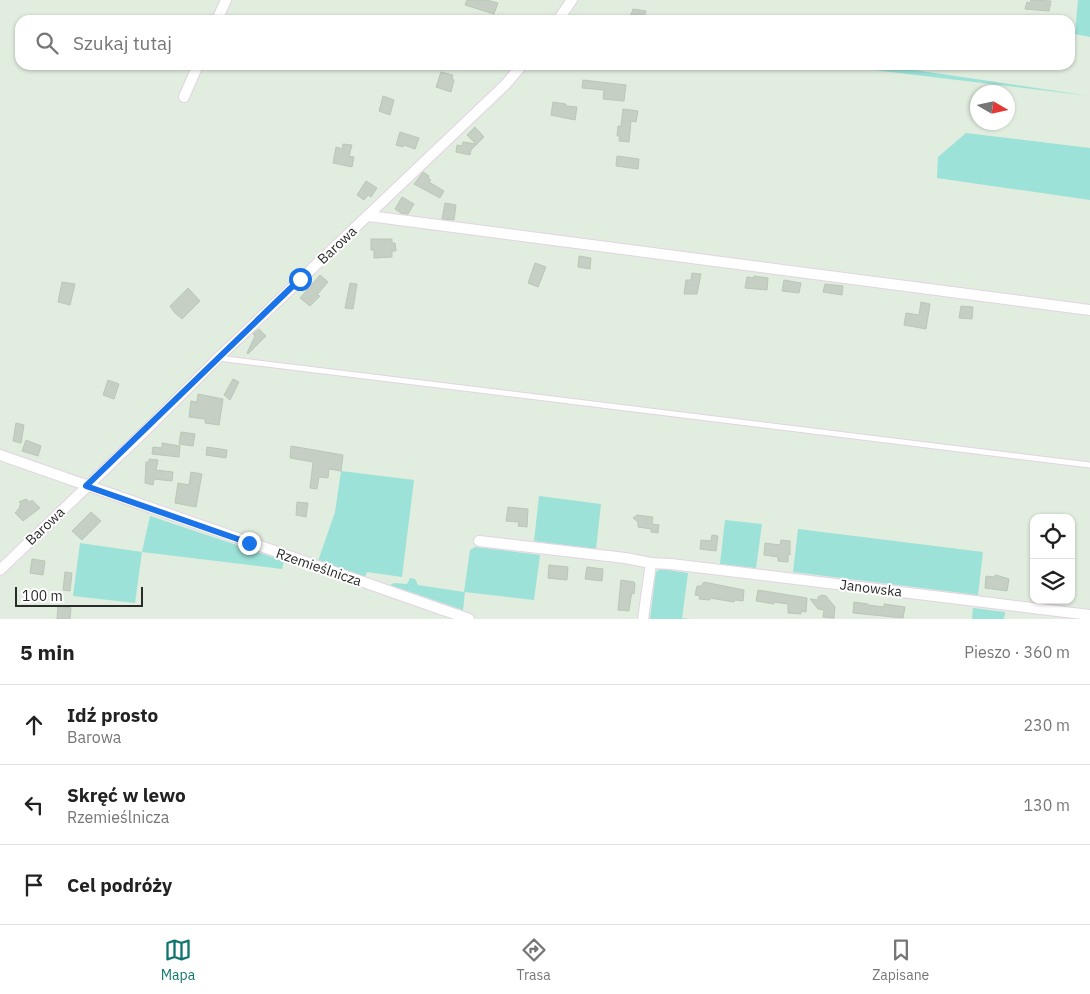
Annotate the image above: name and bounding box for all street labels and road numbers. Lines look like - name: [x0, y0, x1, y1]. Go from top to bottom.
- street label: Barowa: [313, 222, 361, 268]
- street label: Barowa: [22, 503, 69, 549]
- street label: Rzemieślnicza: [274, 544, 365, 590]
- street label: Janowska: [839, 575, 904, 601]

